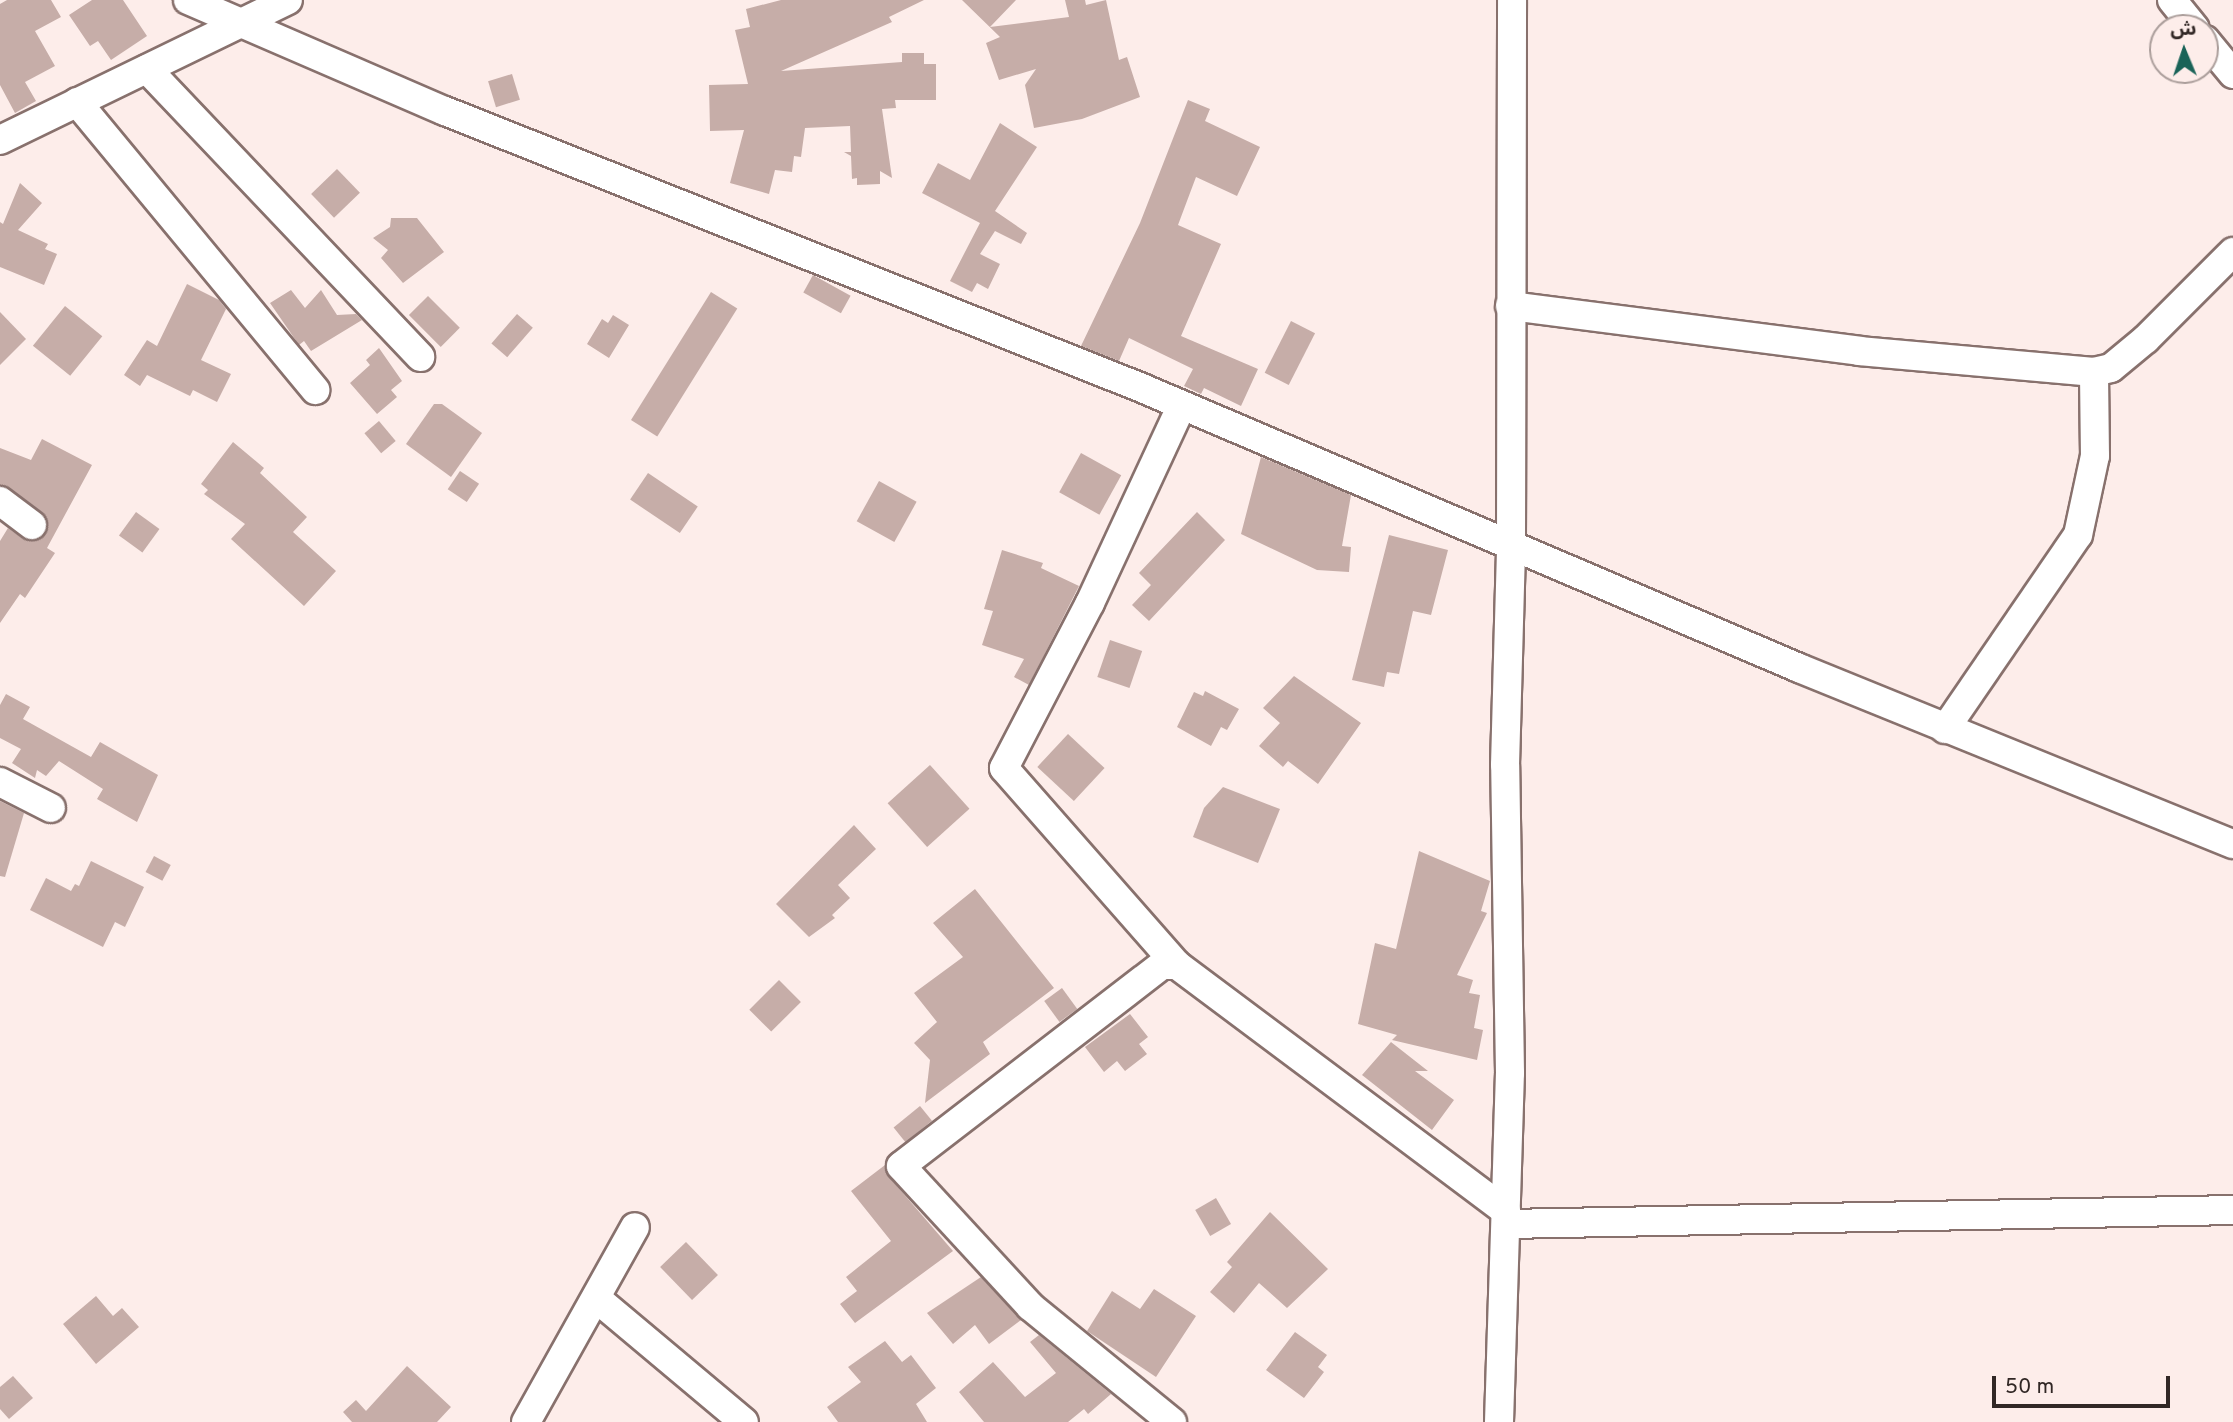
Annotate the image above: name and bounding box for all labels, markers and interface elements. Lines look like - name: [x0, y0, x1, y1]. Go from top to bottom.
- north arrow: [2149, 14, 2219, 84]
- text: ش: [2170, 18, 2197, 42]
- scale bar: [1995, 1362, 2174, 1406]
- text: 50 m: [2005, 1374, 2054, 1401]

